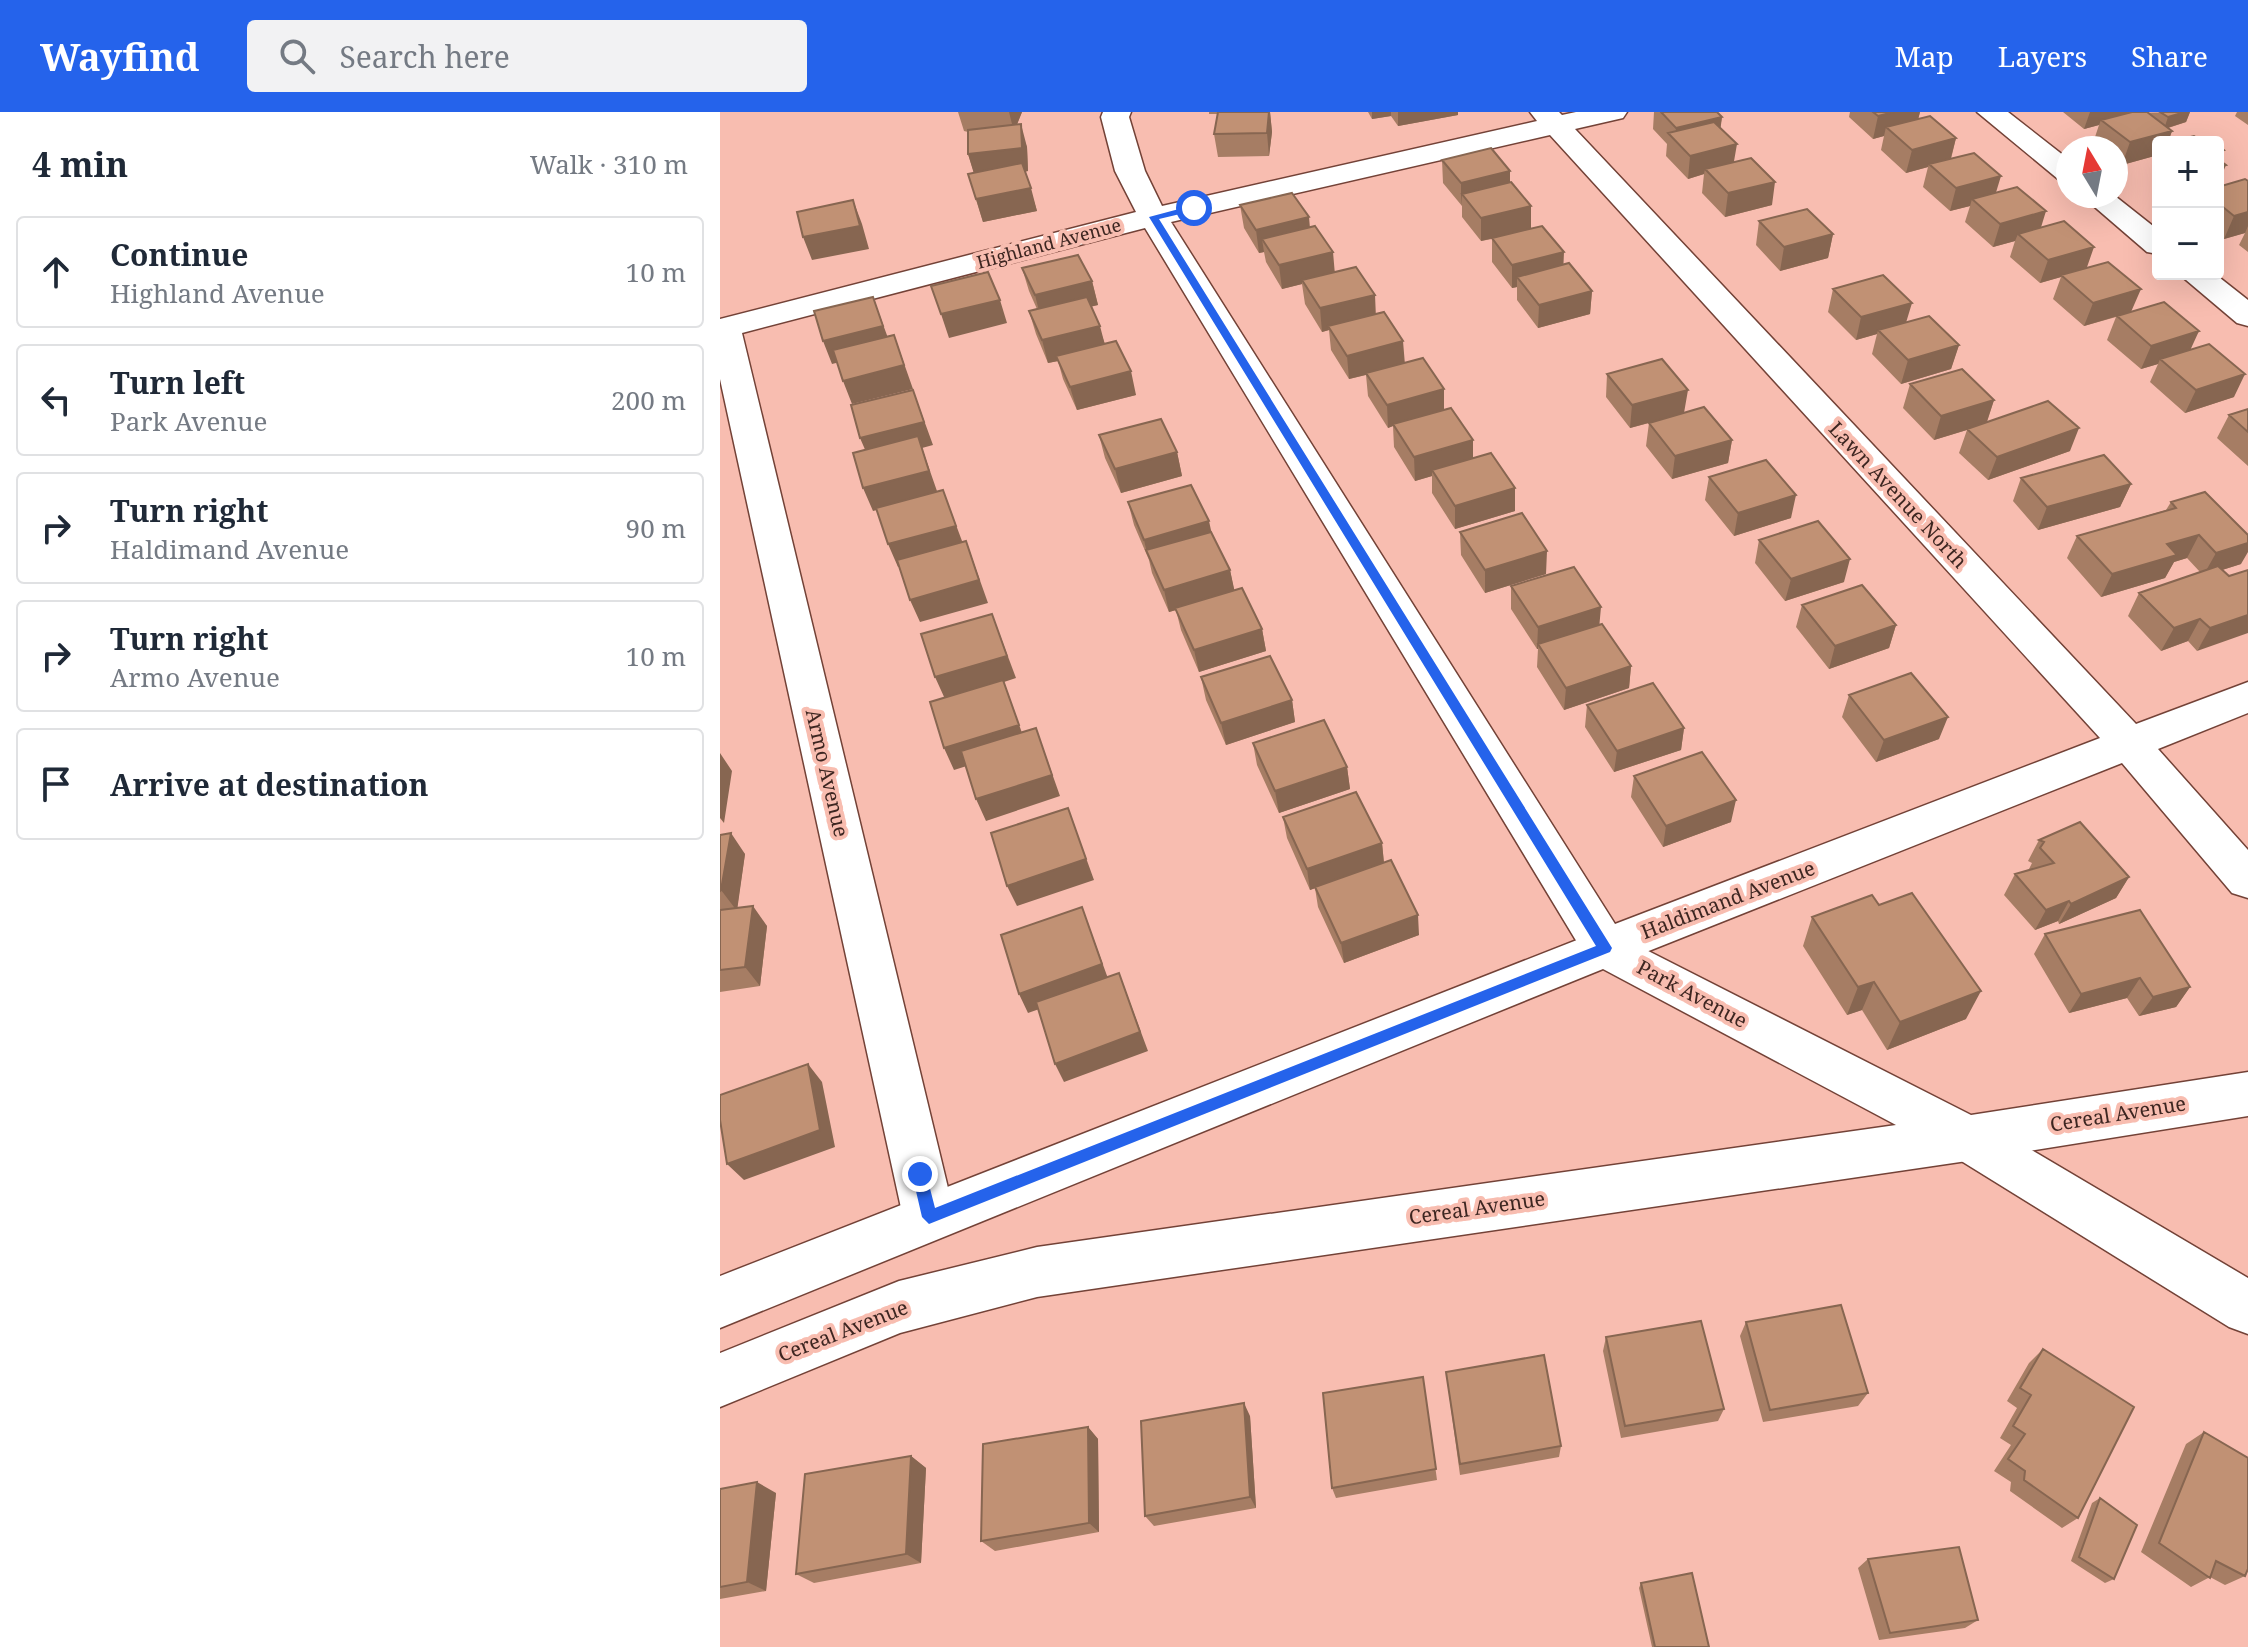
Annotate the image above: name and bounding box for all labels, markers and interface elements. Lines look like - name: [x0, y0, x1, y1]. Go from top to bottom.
- search box: [247, 20, 807, 92]
- text: Wayfind: [40, 30, 199, 82]
- icon: search: [275, 34, 319, 78]
- text: Search here: [339, 36, 510, 77]
- text: Map: [1895, 37, 1954, 75]
- text: Layers: [1998, 37, 2087, 75]
- text: Share: [2131, 37, 2208, 75]
- north arrow: [2056, 136, 2128, 208]
- map controls: [2152, 136, 2224, 280]
- button: +: [2152, 136, 2224, 208]
- text: 4 min: [32, 141, 128, 187]
- text: Walk · 310 m: [530, 146, 688, 182]
- route start: [1176, 190, 1212, 226]
- button: −: [2152, 208, 2224, 280]
- street label: Highland Avenue: [974, 212, 1124, 274]
- text: Continue: [110, 234, 248, 275]
- icon: ahead: [34, 250, 78, 294]
- text: 10 m: [626, 254, 686, 290]
- text: Highland Avenue: [110, 275, 325, 311]
- text: Turn left: [110, 362, 245, 403]
- icon: left: [34, 378, 78, 422]
- text: 200 m: [611, 382, 686, 418]
- text: Park Avenue: [110, 403, 267, 439]
- street label: Lawn Avenue North: [1823, 415, 1974, 574]
- text: Turn right: [110, 490, 268, 531]
- icon: right: [34, 506, 78, 550]
- text: 90 m: [626, 510, 686, 546]
- text: Haldimand Avenue: [110, 531, 349, 567]
- text: Turn right: [110, 618, 268, 659]
- icon: right: [34, 634, 78, 678]
- text: 10 m: [626, 638, 686, 674]
- text: Armo Avenue: [110, 659, 280, 695]
- street label: Armo Avenue: [800, 706, 855, 840]
- icon: arrive: [34, 762, 78, 806]
- text: Arrive at destination: [110, 764, 429, 805]
- street label: Haldimand Avenue: [1637, 854, 1819, 945]
- street label: Park Avenue: [1632, 953, 1752, 1034]
- street label: Cereal Avenue: [2048, 1089, 2188, 1138]
- route end: [902, 1156, 938, 1192]
- street label: Cereal Avenue: [1407, 1185, 1547, 1230]
- street label: Cereal Avenue: [774, 1293, 912, 1368]

